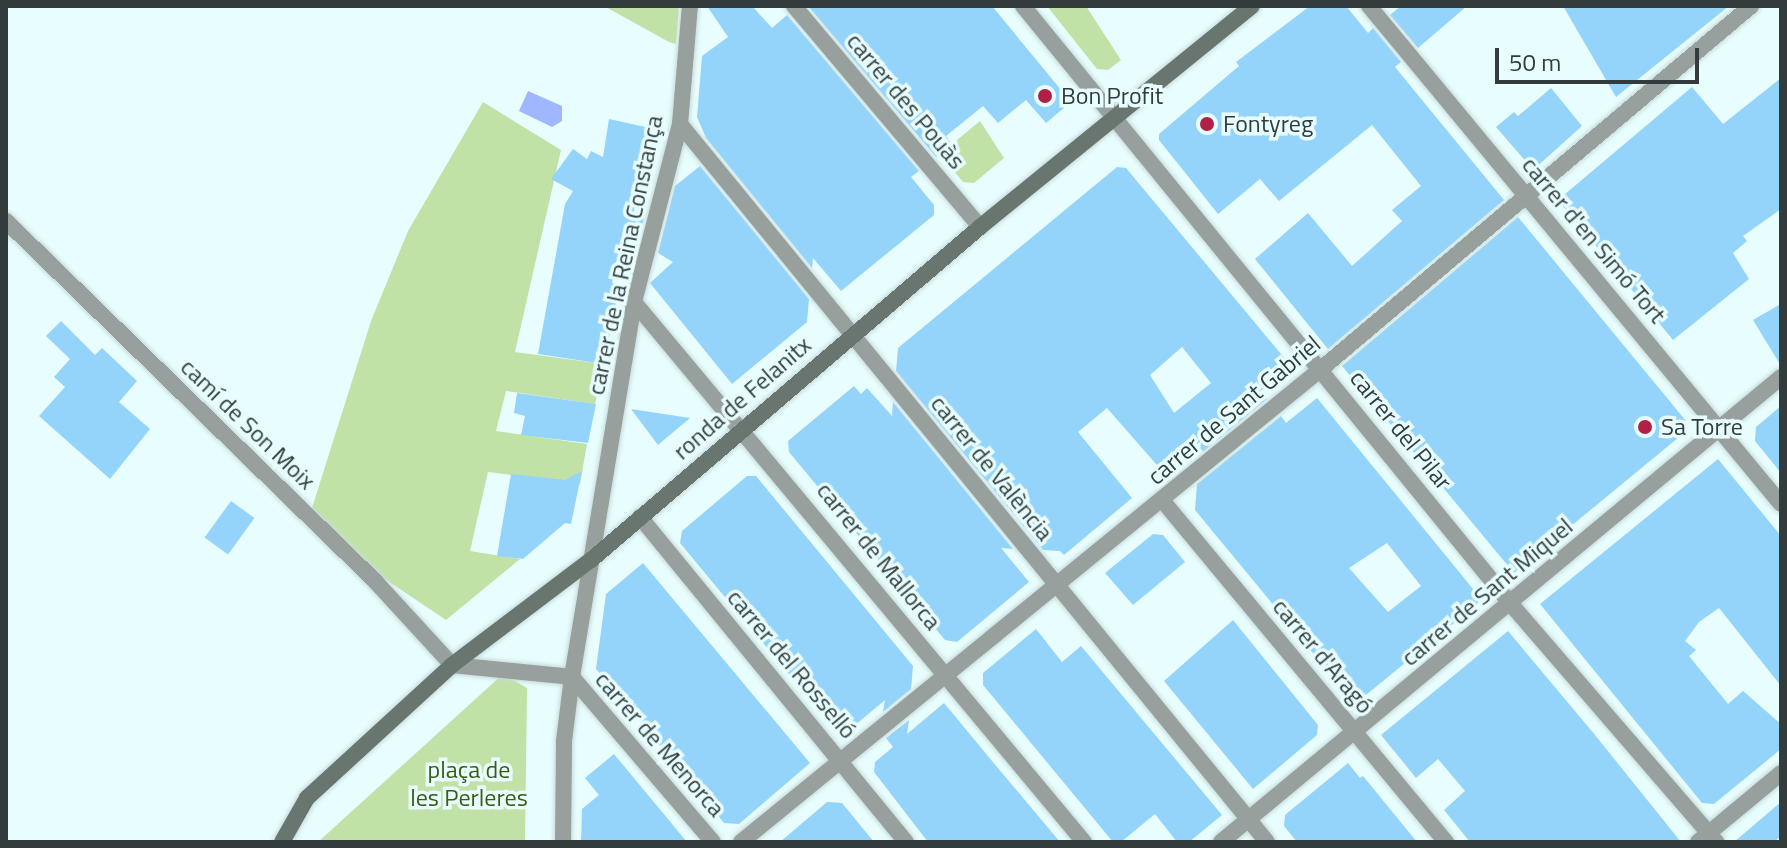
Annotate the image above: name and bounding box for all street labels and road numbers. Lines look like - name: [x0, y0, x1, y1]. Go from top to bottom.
- street label: carrer des Pouàs: [841, 27, 971, 175]
- street label: carrer de la Reina Constança: [581, 113, 669, 397]
- street label: carrer d'en Simó Tort: [1516, 151, 1672, 329]
- street label: carrer de Sant Gabriel: [1142, 329, 1326, 491]
- street label: ronda de Felanitx: [667, 330, 817, 466]
- street label: camí de Son Moix: [175, 353, 321, 495]
- street label: carrer del Pilar: [1344, 364, 1458, 496]
- street label: carrer de València: [925, 390, 1059, 546]
- street label: carrer de Mallorca: [811, 477, 947, 635]
- street label: carrer de Sant Miquel: [1396, 512, 1578, 672]
- street label: carrer del Rosselló: [721, 584, 863, 744]
- street label: carrer d'Aragó: [1267, 593, 1379, 719]
- street label: carrer de Menorca: [589, 666, 731, 822]

